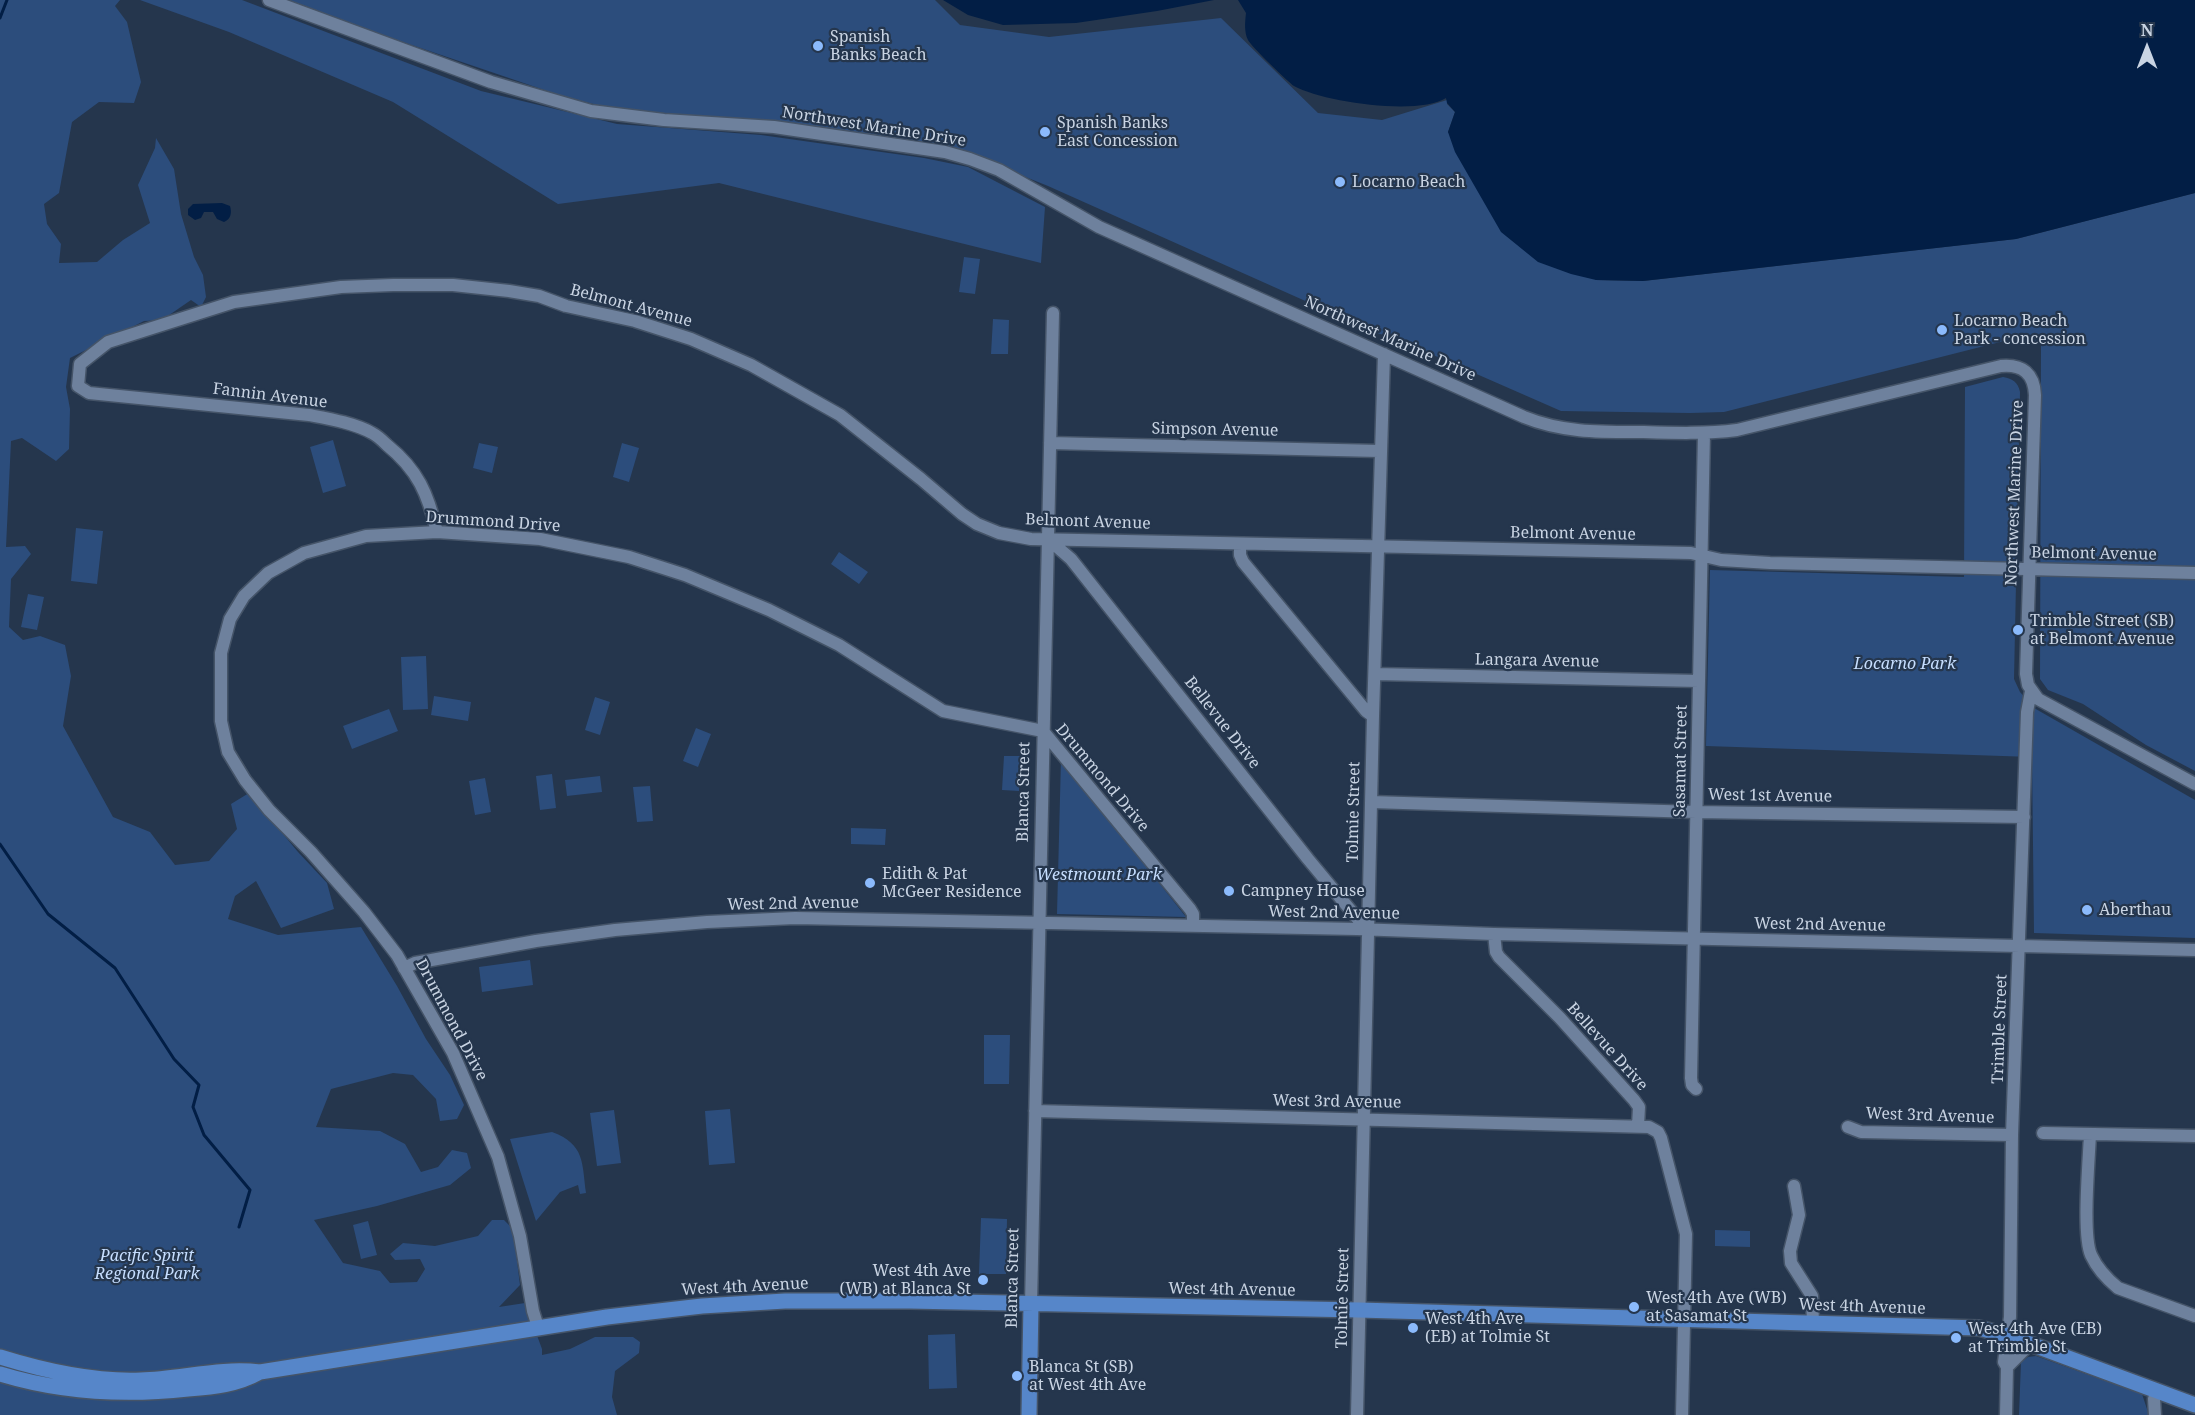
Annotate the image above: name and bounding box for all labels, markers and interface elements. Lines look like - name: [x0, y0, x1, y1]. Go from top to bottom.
- north arrow: [2117, 18, 2177, 78]
- text: N: [2141, 19, 2153, 41]
- place label: Spanish Banks Beach: [830, 27, 927, 65]
- marker: Spanish Banks Beach: [811, 39, 825, 53]
- street label: Northwest Marine Drive: [781, 103, 967, 151]
- place label: Spanish Banks East Concession: [1057, 113, 1178, 151]
- marker: Spanish Banks East Concession: [1038, 125, 1052, 139]
- place label: Locarno Beach: [1352, 172, 1465, 192]
- marker: Locarno Beach: [1333, 175, 1347, 189]
- street label: Belmont Avenue: [568, 280, 694, 332]
- street label: Northwest Marine Drive: [1301, 292, 1479, 386]
- place label: Locarno Beach Park - concession: [1954, 311, 2086, 349]
- marker: Locarno Beach Park - concession: [1935, 323, 1949, 337]
- street label: Fannin Avenue: [212, 379, 328, 413]
- street label: Northwest Marine Drive: [2002, 400, 2028, 586]
- street label: Simpson Avenue: [1151, 419, 1279, 441]
- street label: Drummond Drive: [425, 508, 561, 536]
- street label: Belmont Avenue: [1025, 510, 1151, 534]
- street label: Belmont Avenue: [1510, 523, 1636, 545]
- street label: Belmont Avenue: [2031, 543, 2157, 565]
- place label: Trimble Street (SB) at Belmont Avenue: [2030, 611, 2174, 649]
- marker: Trimble Street (SB) at Belmont Avenue: [2011, 623, 2025, 637]
- street label: Langara Avenue: [1475, 650, 1599, 672]
- park label: Locarno Park: [1854, 654, 1956, 674]
- street label: Bellevue Drive: [1180, 673, 1264, 773]
- street label: Sasamat Street: [1670, 705, 1692, 817]
- street label: Drummond Drive: [1051, 720, 1153, 836]
- street label: Blanca Street: [1014, 742, 1034, 842]
- street label: Tolmie Street: [1344, 761, 1364, 863]
- street label: West 1st Avenue: [1708, 785, 1832, 807]
- place label: Edith & Pat McGeer Residence: [882, 864, 1022, 902]
- park label: Westmount Park: [1036, 865, 1162, 885]
- marker: Edith & Pat McGeer Residence: [863, 876, 877, 890]
- place label: Campney House: [1241, 881, 1365, 901]
- marker: Campney House: [1222, 884, 1236, 898]
- street label: West 2nd Avenue: [727, 893, 859, 915]
- place label: Aberthau: [2099, 900, 2171, 920]
- street label: West 2nd Avenue: [1268, 902, 1400, 924]
- marker: Aberthau: [2080, 903, 2094, 917]
- street label: West 2nd Avenue: [1754, 914, 1886, 936]
- street label: Drummond Drive: [411, 956, 491, 1084]
- street label: Trimble Street: [1988, 974, 2012, 1084]
- street label: Bellevue Drive: [1562, 999, 1652, 1095]
- street label: West 3rd Avenue: [1272, 1091, 1402, 1113]
- street label: West 3rd Avenue: [1865, 1104, 1995, 1128]
- street label: Blanca Street: [1003, 1228, 1023, 1328]
- park label: Pacific Spirit Regional Park: [94, 1246, 200, 1284]
- street label: Tolmie Street: [1333, 1247, 1353, 1349]
- place label: West 4th Ave (WB) at Blanca St: [840, 1261, 971, 1299]
- marker: West 4th Ave (WB) at Blanca St: [976, 1273, 990, 1287]
- street label: West 4th Avenue: [681, 1274, 809, 1300]
- street label: West 4th Avenue: [1168, 1279, 1296, 1301]
- place label: West 4th Ave (WB) at Sasamat St: [1646, 1288, 1787, 1326]
- street label: West 4th Avenue: [1798, 1295, 1926, 1319]
- marker: West 4th Ave (WB) at Sasamat St: [1627, 1300, 1641, 1314]
- place label: West 4th Ave (EB) at Tolmie St: [1425, 1309, 1550, 1347]
- place label: West 4th Ave (EB) at Trimble St: [1968, 1319, 2102, 1357]
- marker: West 4th Ave (EB) at Tolmie St: [1406, 1321, 1420, 1335]
- marker: West 4th Ave (EB) at Trimble St: [1949, 1331, 1963, 1345]
- place label: Blanca St (SB) at West 4th Ave: [1029, 1357, 1146, 1395]
- marker: Blanca St (SB) at West 4th Ave: [1010, 1369, 1024, 1383]

